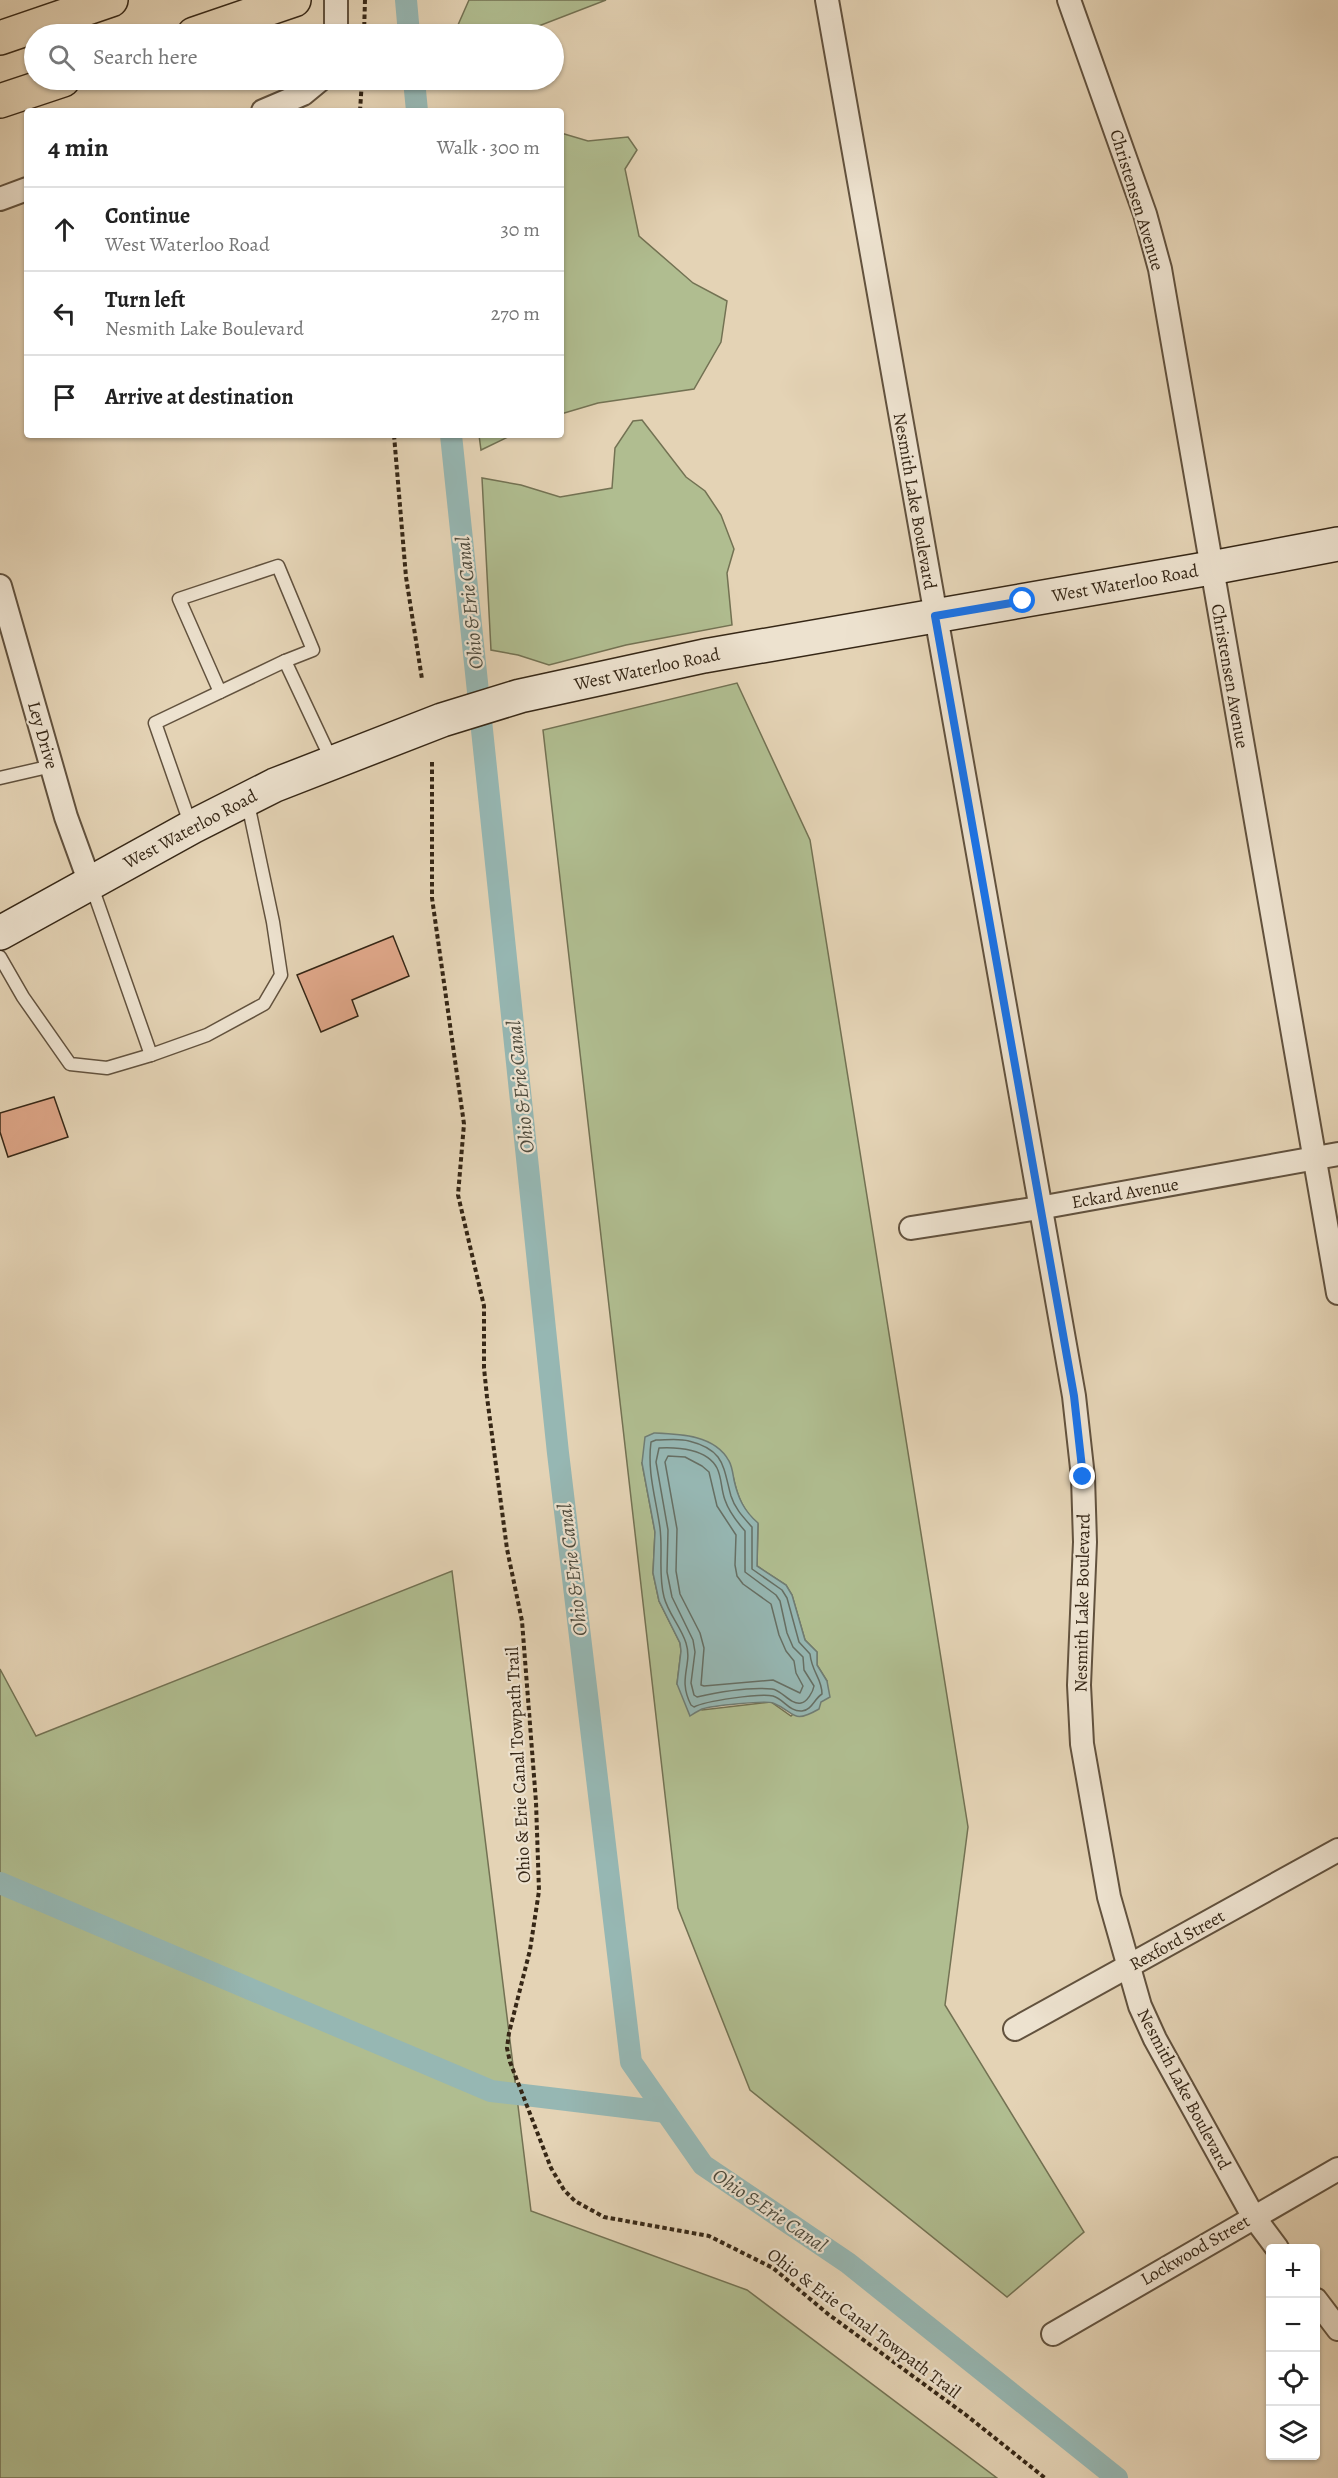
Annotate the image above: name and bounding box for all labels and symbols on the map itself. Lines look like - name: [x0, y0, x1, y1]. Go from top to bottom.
- street label: Christensen Avenue: [1104, 127, 1170, 273]
- street label: Nesmith Lake Boulevard: [888, 411, 942, 592]
- water label: Ohio & Erie Canal: [449, 535, 490, 671]
- street label: West Waterloo Road: [1049, 558, 1200, 608]
- route start: [1009, 587, 1035, 613]
- street label: Christensen Avenue: [1205, 602, 1255, 750]
- street label: West Waterloo Road: [571, 642, 722, 696]
- street label: Ley Drive: [22, 698, 64, 772]
- street label: West Waterloo Road: [118, 783, 261, 875]
- water label: Ohio & Erie Canal: [500, 1019, 541, 1155]
- street label: Eckard Avenue: [1070, 1172, 1180, 1214]
- route end: [1069, 1463, 1095, 1489]
- water label: Ohio & Erie Canal: [551, 1502, 594, 1638]
- street label: Nesmith Lake Boulevard: [1068, 1513, 1096, 1693]
- street label: Ohio & Erie Canal Towpath Trail: [500, 1646, 536, 1884]
- street label: Rexford Street: [1125, 1904, 1229, 1976]
- street label: Nesmith Lake Boulevard: [1131, 2004, 1237, 2174]
- water label: Ohio & Erie Canal: [707, 2162, 832, 2259]
- street label: Lockwood Street: [1136, 2209, 1254, 2291]
- street label: Ohio & Erie Canal Towpath Trail: [762, 2242, 966, 2404]

